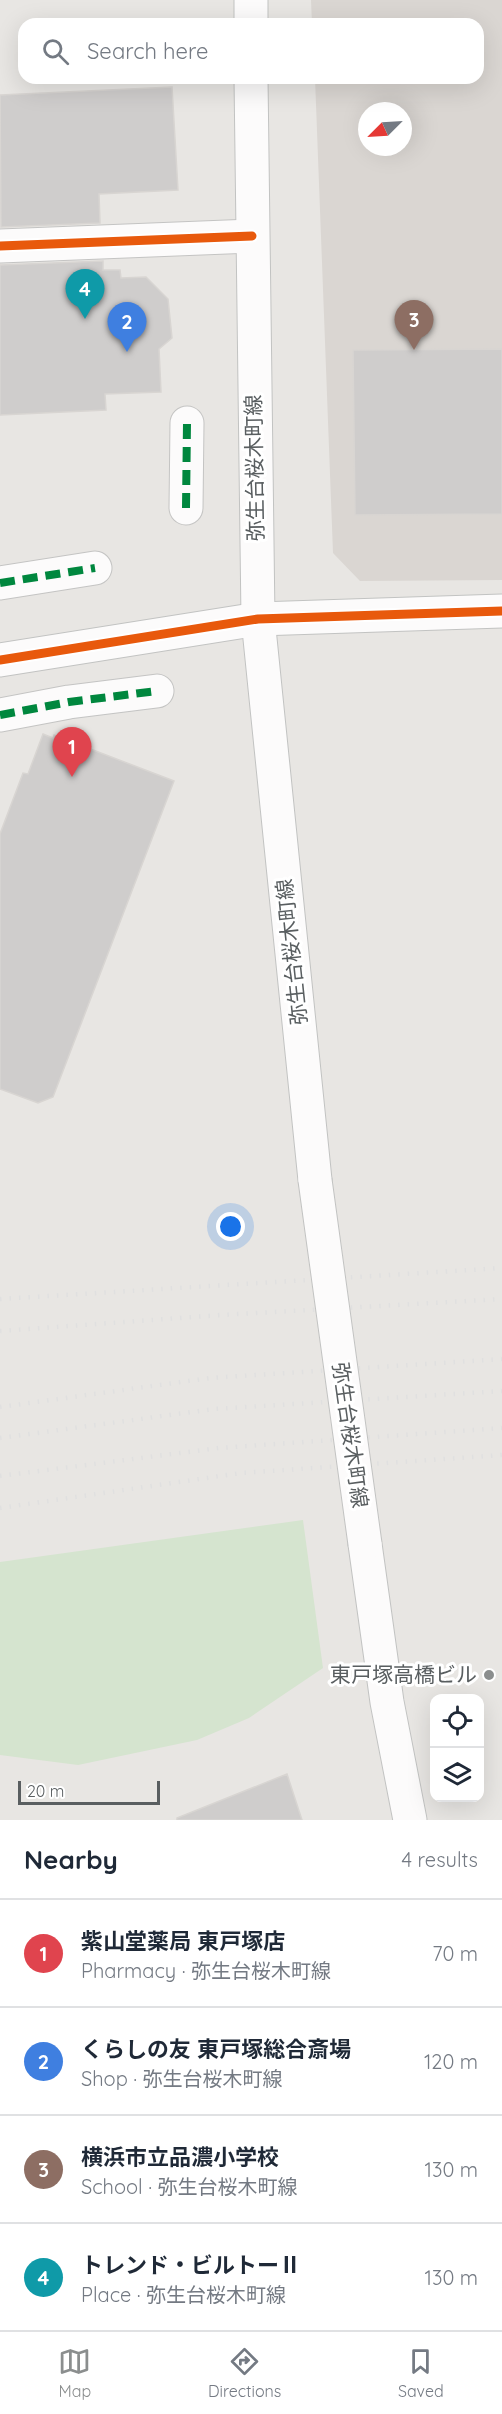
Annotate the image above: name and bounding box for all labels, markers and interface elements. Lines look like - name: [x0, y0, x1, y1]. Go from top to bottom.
- search box: [18, 18, 484, 84]
- icon: search: [39, 35, 72, 68]
- text: Search here: [87, 37, 208, 65]
- north arrow: [358, 102, 412, 156]
- pin: 4: [66, 270, 104, 319]
- pin: 3: [394, 300, 434, 350]
- pin: 2: [108, 302, 146, 352]
- street label: 弥生台桜木町線: [240, 394, 268, 542]
- pin: 1: [52, 728, 92, 777]
- street label: 弥生台桜木町線: [270, 878, 312, 1027]
- your location: [216, 1212, 245, 1241]
- street label: 弥生台桜木町線: [328, 1360, 374, 1509]
- place label: 東戸塚高橋ビル: [330, 1661, 477, 1687]
- marker: 東戸塚高橋ビル: [482, 1668, 496, 1682]
- map controls: [430, 1694, 484, 1802]
- button: locate: [430, 1694, 484, 1748]
- button: layers: [430, 1748, 484, 1802]
- scale bar: [18, 1778, 160, 1806]
- text: 20 m: [27, 1781, 64, 1801]
- text: Nearby: [24, 1843, 118, 1876]
- text: 4 results: [402, 1847, 478, 1872]
- text: 紫山堂薬局 東戸塚店: [81, 1927, 285, 1955]
- text: 1: [40, 1941, 47, 1966]
- text: 70 m: [432, 1941, 478, 1966]
- text: Pharmacy · 弥生台桜木町線: [81, 1958, 331, 1983]
- text: くらしの友 東戸塚総合斎場: [81, 2035, 351, 2063]
- text: 2: [38, 2049, 49, 2074]
- text: 120 m: [424, 2049, 478, 2074]
- text: Shop · 弥生台桜木町線: [81, 2066, 283, 2091]
- text: 横浜市立品濃小学校: [81, 2143, 279, 2171]
- text: 3: [38, 2157, 49, 2182]
- text: 130 m: [425, 2157, 478, 2182]
- text: School · 弥生台桜木町線: [81, 2174, 298, 2199]
- text: トレンド・ビルトーⅡ: [81, 2251, 301, 2279]
- text: 4: [38, 2265, 49, 2290]
- text: 130 m: [425, 2265, 478, 2290]
- text: Place · 弥生台桜木町線: [81, 2282, 286, 2307]
- tab: Map: [58, 2345, 91, 2401]
- tab: Directions: [208, 2345, 281, 2401]
- tab: Saved: [398, 2345, 444, 2401]

